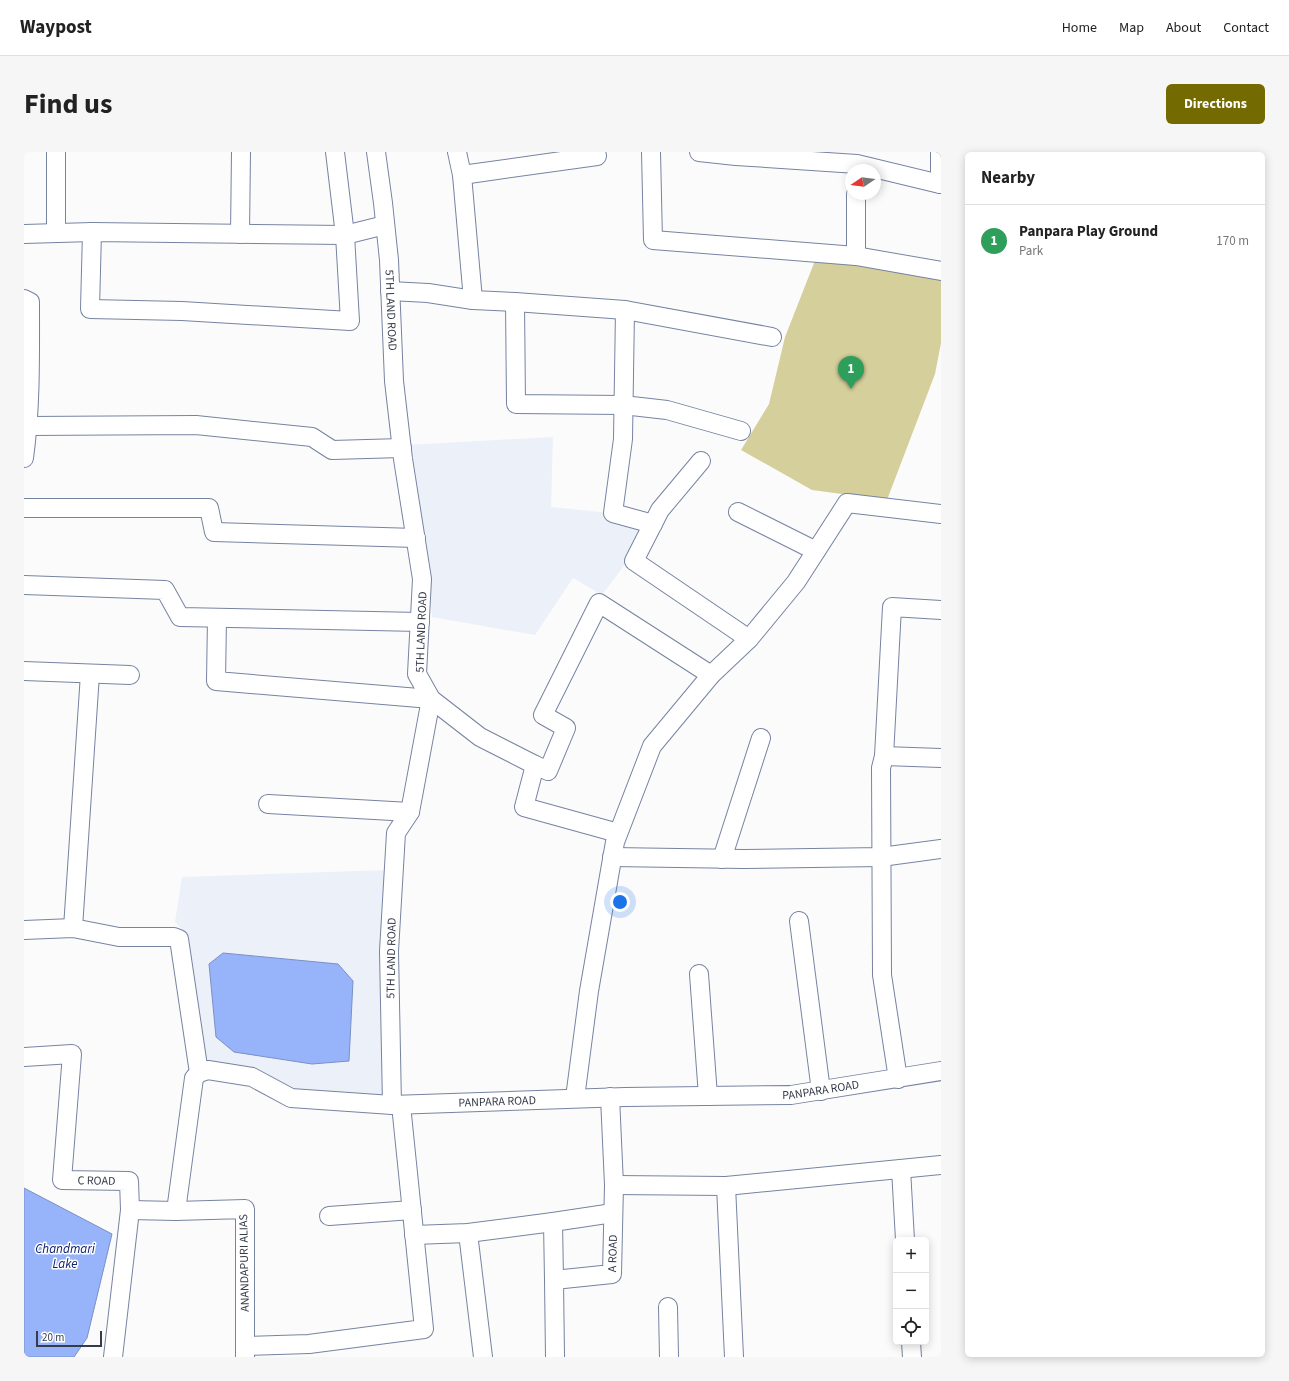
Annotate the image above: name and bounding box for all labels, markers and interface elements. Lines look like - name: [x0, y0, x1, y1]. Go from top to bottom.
- text: Waypost: [20, 14, 92, 41]
- text: Home: [1062, 18, 1097, 38]
- text: Map: [1119, 18, 1144, 38]
- text: About: [1166, 18, 1201, 38]
- text: Contact: [1223, 18, 1269, 38]
- text: Find us: [24, 84, 112, 124]
- button: Directions: [1166, 84, 1265, 124]
- north arrow: [845, 164, 881, 200]
- text: Nearby: [981, 166, 1035, 190]
- text: Panpara Play Ground: [1019, 221, 1158, 242]
- text: 1: [991, 232, 997, 250]
- text: 170 m: [1216, 232, 1249, 250]
- text: Park: [1019, 242, 1043, 260]
- street label: 5TH LAND ROAD: [380, 269, 401, 351]
- pin: 1: [838, 356, 864, 389]
- street label: 5TH LAND ROAD: [412, 591, 431, 673]
- your location: [610, 892, 630, 912]
- street label: 5TH LAND ROAD: [382, 917, 401, 999]
- street label: PANPARA ROAD: [782, 1076, 860, 1104]
- street label: PANPARA ROAD: [458, 1092, 536, 1112]
- street label: C ROAD: [77, 1172, 116, 1190]
- street label: ANANDAPURI ALIAS: [235, 1214, 254, 1312]
- street label: A ROAD: [604, 1234, 622, 1272]
- map controls: [893, 1237, 929, 1345]
- button: +: [893, 1237, 929, 1273]
- water label: Chandmari Lake: [35, 1240, 96, 1273]
- button: −: [893, 1273, 929, 1309]
- button: locate: [893, 1309, 929, 1345]
- scale bar: [36, 1329, 102, 1348]
- text: 20 m: [42, 1330, 64, 1345]

